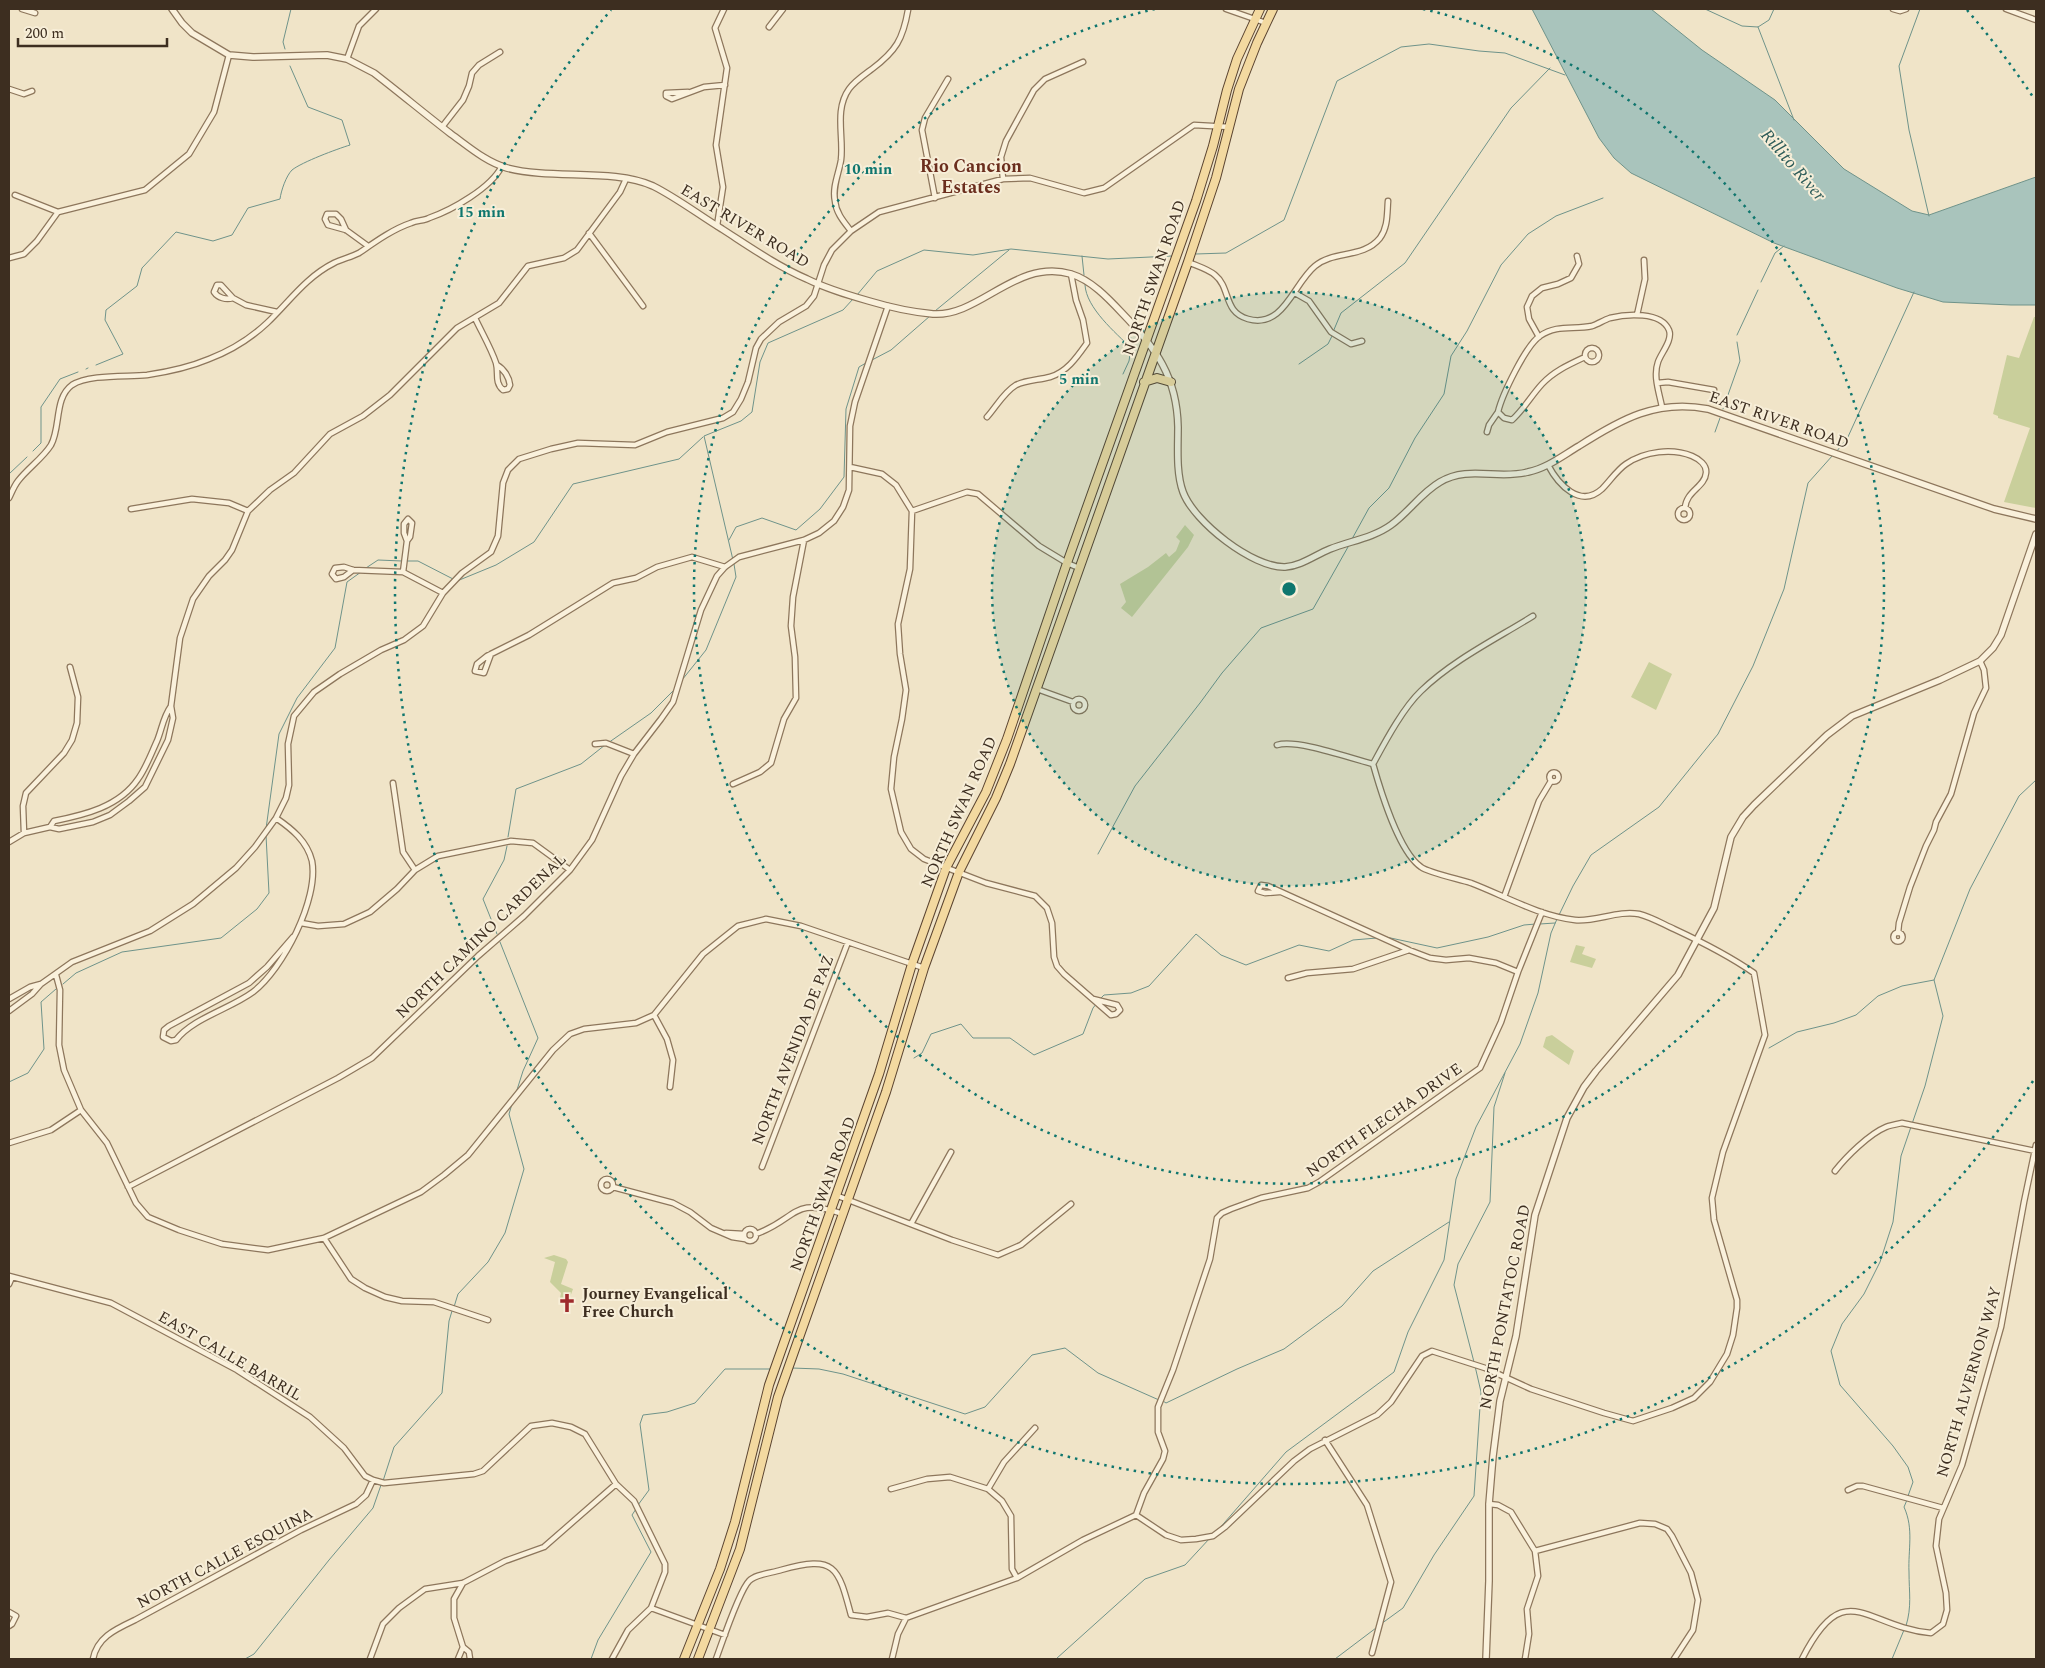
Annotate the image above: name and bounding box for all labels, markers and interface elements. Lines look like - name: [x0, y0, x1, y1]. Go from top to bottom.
- scale bar: [18, 15, 166, 47]
- text: 200 m: [25, 22, 64, 45]
- water label: Rillito River: [1754, 123, 1833, 208]
- district label: Rio Cancion Estates: [920, 153, 1022, 201]
- text: 10 min: [844, 158, 892, 181]
- street label: EAST RIVER ROAD: [676, 178, 814, 274]
- street label: NORTH SWAN ROAD: [1116, 197, 1192, 359]
- text: 15 min: [457, 201, 505, 224]
- text: 5 min: [1059, 368, 1099, 391]
- street label: EAST RIVER ROAD: [1706, 385, 1852, 455]
- centre of rings: [1280, 580, 1298, 598]
- street label: NORTH SWAN ROAD: [915, 732, 1003, 892]
- street label: NORTH CAMINO CARDENAL: [390, 848, 572, 1024]
- street label: NORTH AVENIDA DE PAZ: [746, 952, 840, 1148]
- street label: NORTH FLECHA DRIVE: [1301, 1057, 1467, 1183]
- street label: NORTH SWAN ROAD: [784, 1113, 862, 1275]
- street label: NORTH PONTATOC ROAD: [1473, 1202, 1537, 1412]
- place label: Journey Evangelical Free Church: [582, 1282, 728, 1324]
- street label: NORTH ALVERNON WAY: [1930, 1284, 2008, 1480]
- church icon: Journey Evangelical Free Church: [556, 1292, 578, 1314]
- street label: EAST CALLE BARRIL: [153, 1305, 307, 1407]
- street label: NORTH CALLE ESQUINA: [133, 1501, 317, 1615]

